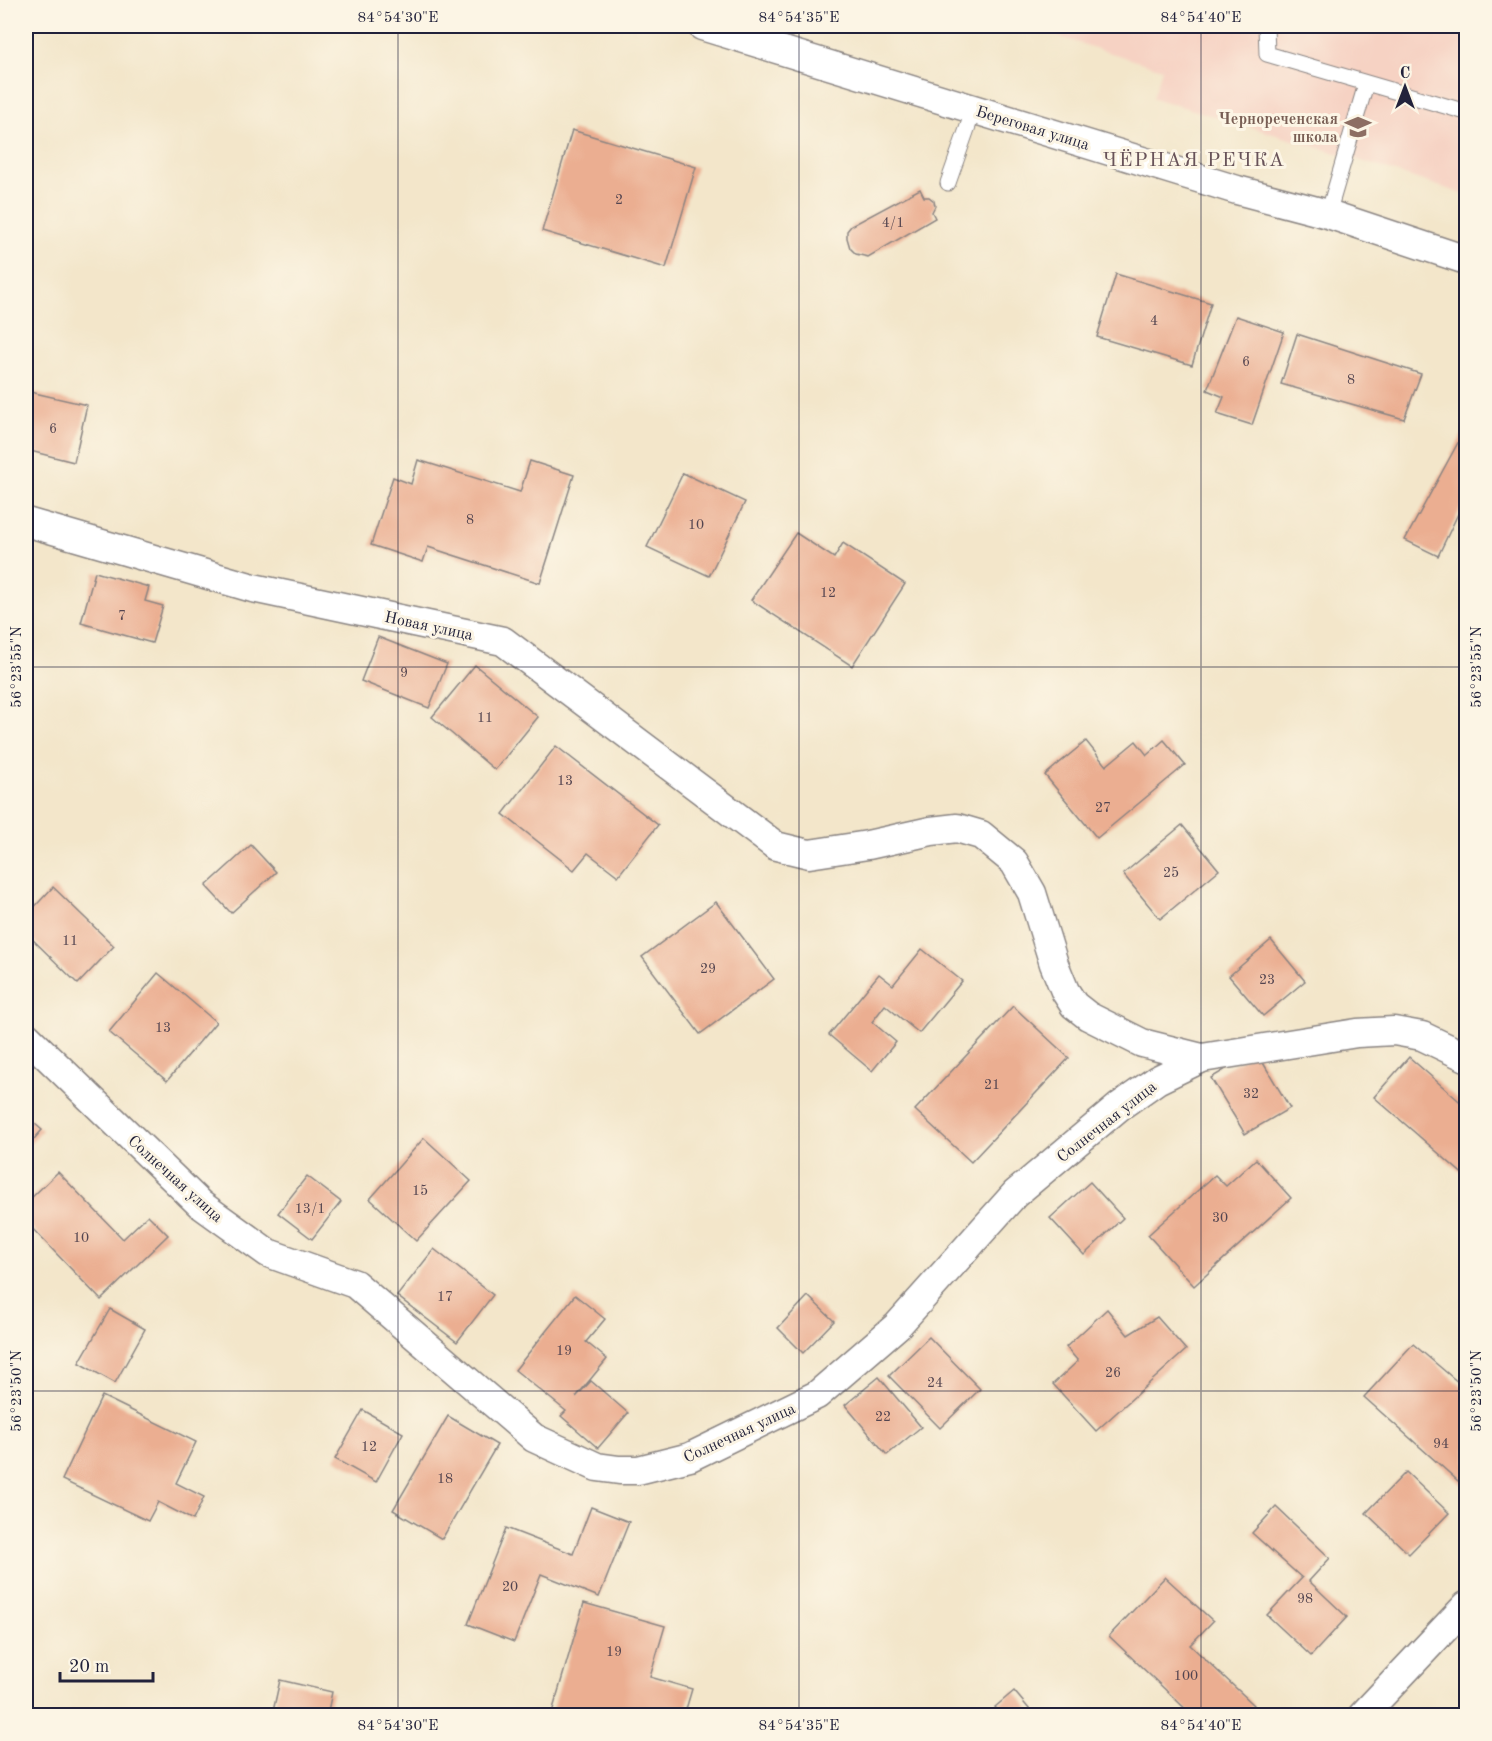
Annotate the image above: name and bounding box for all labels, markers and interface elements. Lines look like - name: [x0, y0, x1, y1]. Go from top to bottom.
- text: 84°54'30"E: [358, 11, 438, 26]
- text: 84°54'35"E: [759, 11, 839, 26]
- text: 84°54'40"E: [1161, 11, 1241, 26]
- north arrow: [1375, 57, 1435, 117]
- text: С: [1400, 66, 1410, 82]
- street label: Береговая улица: [974, 104, 1091, 154]
- place label: Чернореченская школа: [1218, 112, 1338, 146]
- school or university icon: Чернореченская школа: [1343, 112, 1373, 142]
- district label: ЧЁРНАЯ РЕЧКА: [1103, 149, 1286, 171]
- house number: 2: [615, 193, 623, 207]
- house number: 4/1: [882, 216, 904, 230]
- house number: 4: [1150, 314, 1158, 328]
- house number: 6: [1242, 355, 1250, 369]
- house number: 8: [1347, 373, 1355, 387]
- house number: 6: [49, 422, 57, 436]
- house number: 8: [466, 513, 474, 527]
- house number: 10: [688, 518, 704, 532]
- house number: 12: [820, 586, 836, 600]
- house number: 7: [118, 609, 126, 623]
- street label: Новая улица: [383, 610, 474, 644]
- text: 56°23'55"N: [10, 626, 25, 708]
- text: 56°23'55"N: [1470, 626, 1485, 708]
- house number: 9: [400, 666, 408, 680]
- house number: 11: [477, 711, 493, 725]
- house number: 13: [557, 774, 573, 788]
- house number: 27: [1095, 801, 1111, 815]
- house number: 25: [1163, 866, 1179, 880]
- house number: 11: [62, 934, 78, 948]
- house number: 29: [700, 962, 716, 976]
- house number: 23: [1259, 973, 1275, 987]
- house number: 13: [155, 1021, 171, 1035]
- house number: 21: [984, 1078, 1000, 1092]
- street label: Солнечная улица: [1055, 1079, 1160, 1166]
- house number: 32: [1243, 1087, 1259, 1101]
- street label: Солнечная улица: [124, 1133, 225, 1226]
- house number: 15: [412, 1184, 428, 1198]
- house number: 13/1: [295, 1202, 325, 1216]
- house number: 30: [1212, 1211, 1228, 1225]
- house number: 10: [73, 1231, 89, 1245]
- house number: 17: [437, 1290, 453, 1304]
- house number: 19: [556, 1344, 572, 1358]
- text: 56°23'50"N: [10, 1350, 25, 1432]
- text: 56°23'50"N: [1470, 1350, 1485, 1432]
- house number: 26: [1105, 1366, 1121, 1380]
- house number: 24: [927, 1376, 943, 1390]
- street label: Солнечная улица: [682, 1401, 798, 1467]
- house number: 22: [875, 1410, 891, 1424]
- house number: 94: [1433, 1437, 1449, 1451]
- house number: 12: [361, 1440, 377, 1454]
- house number: 18: [437, 1472, 453, 1486]
- house number: 20: [502, 1580, 518, 1594]
- house number: 98: [1297, 1592, 1313, 1606]
- scale bar: [60, 1645, 153, 1683]
- house number: 19: [606, 1645, 622, 1659]
- text: 20 m: [69, 1658, 109, 1676]
- house number: 100: [1174, 1669, 1198, 1683]
- text: 84°54'30"E: [358, 1719, 438, 1734]
- text: 84°54'35"E: [759, 1719, 839, 1734]
- text: 84°54'40"E: [1161, 1719, 1241, 1734]

